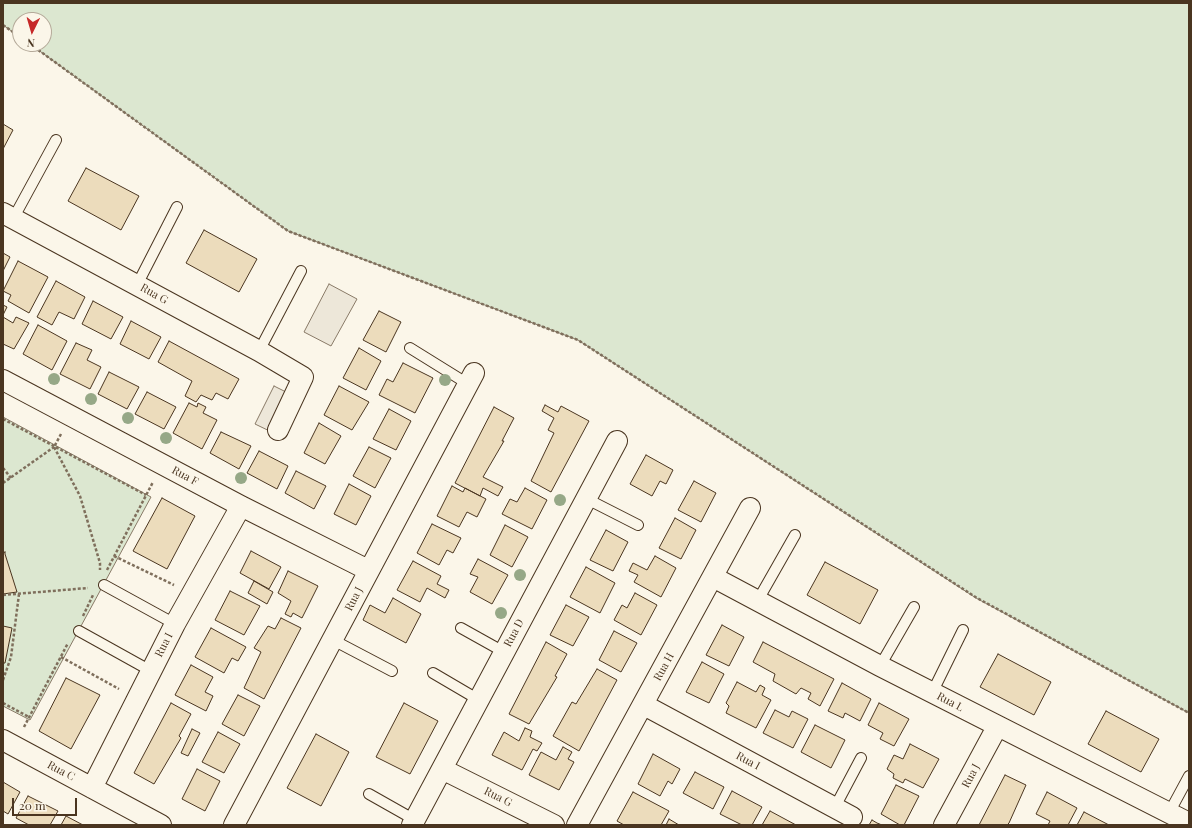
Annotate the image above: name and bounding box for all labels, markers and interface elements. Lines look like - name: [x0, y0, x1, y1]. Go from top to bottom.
- north arrow: [12, 12, 52, 52]
- text: N: [26, 36, 36, 51]
- street label: Rua G: [138, 281, 170, 307]
- street label: Rua F: [170, 464, 200, 488]
- street label: Rua J: [342, 585, 366, 613]
- street label: Rua D: [501, 617, 527, 649]
- street label: Rua I: [152, 631, 176, 659]
- street label: Rua H: [651, 651, 677, 683]
- street label: Rua L: [934, 690, 966, 714]
- street label: Rua I: [734, 749, 762, 773]
- street label: Rua C: [45, 758, 77, 784]
- street label: Rua J: [959, 762, 983, 790]
- street label: Rua G: [482, 785, 514, 809]
- scale bar: [14, 790, 79, 816]
- text: 20 m: [19, 797, 46, 813]

